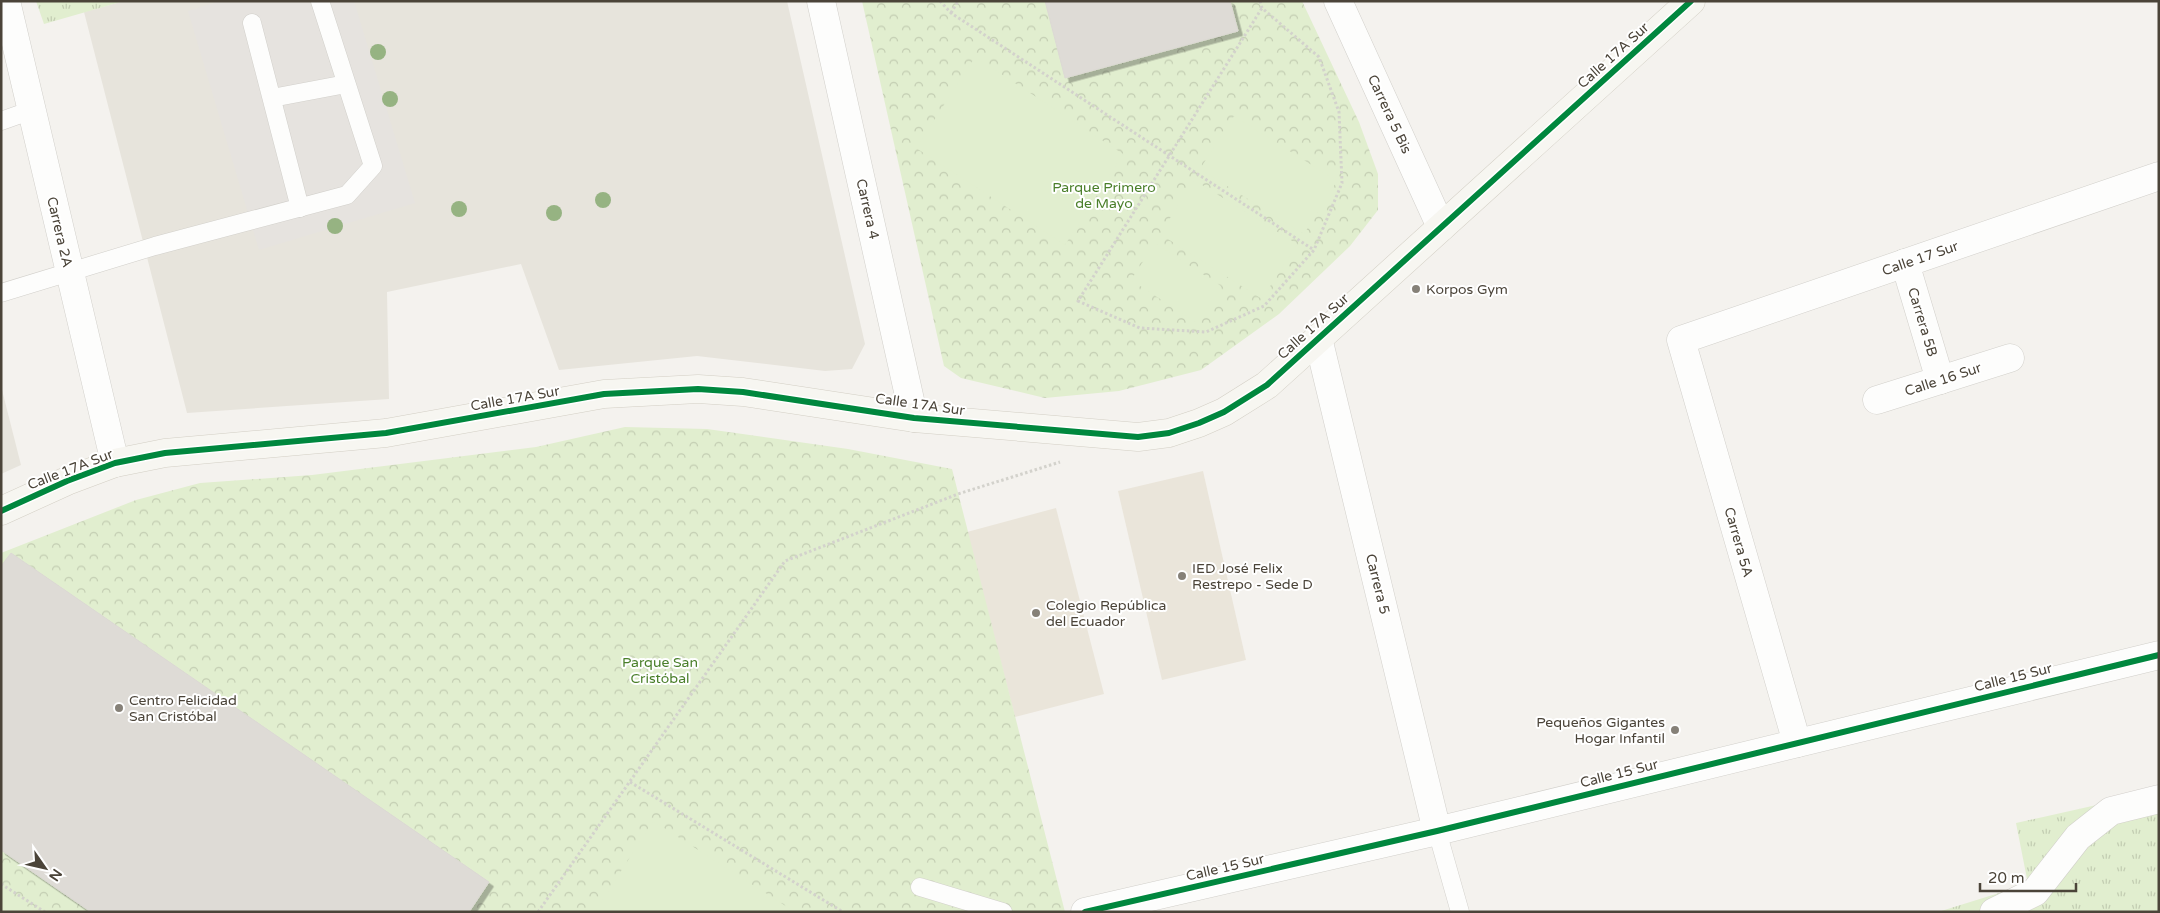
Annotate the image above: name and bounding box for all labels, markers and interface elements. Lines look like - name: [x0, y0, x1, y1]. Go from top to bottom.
- street label: Calle 17A Sur: [1574, 18, 1653, 92]
- street label: Carrera 5 Bis: [1364, 72, 1415, 157]
- street label: Carrera 4: [852, 177, 883, 241]
- park label: Parque Primero de Mayo: [1052, 179, 1156, 212]
- street label: Carrera 2A: [43, 195, 76, 269]
- street label: Calle 17 Sur: [1880, 237, 1961, 279]
- place label: Korpos Gym: [1426, 281, 1508, 298]
- marker: Korpos Gym: [1410, 283, 1422, 295]
- street label: Carrera 5B: [1904, 286, 1941, 359]
- street label: Calle 17A Sur: [1274, 289, 1353, 363]
- street label: Calle 16 Sur: [1903, 359, 1984, 400]
- street label: Calle 17A Sur: [469, 382, 562, 415]
- street label: Calle 17A Sur: [874, 390, 966, 419]
- street label: Calle 17A Sur: [25, 445, 116, 494]
- street label: Carrera 5A: [1720, 505, 1757, 579]
- street label: Carrera 5: [1362, 552, 1393, 616]
- place label: IED José Felix Restrepo - Sede D: [1192, 560, 1313, 593]
- marker: IED José Felix Restrepo - Sede D: [1176, 570, 1188, 582]
- place label: Colegio República del Ecuador: [1046, 597, 1166, 630]
- marker: Colegio República del Ecuador: [1030, 607, 1042, 619]
- park label: Parque San Cristóbal: [622, 654, 698, 687]
- street label: Calle 15 Sur: [1972, 659, 2054, 695]
- place label: Centro Felicidad San Cristóbal: [129, 692, 237, 725]
- marker: Centro Felicidad San Cristóbal: [113, 702, 125, 714]
- place label: Pequeños Gigantes Hogar Infantil: [1536, 714, 1665, 747]
- marker: Pequeños Gigantes Hogar Infantil: [1669, 724, 1681, 736]
- street label: Calle 15 Sur: [1578, 755, 1660, 791]
- north arrow: [20, 843, 70, 893]
- street label: Calle 15 Sur: [1184, 850, 1266, 885]
- scale bar: [1980, 860, 2076, 892]
- text: N: [45, 866, 66, 884]
- text: 20 m: [1988, 869, 2025, 887]

